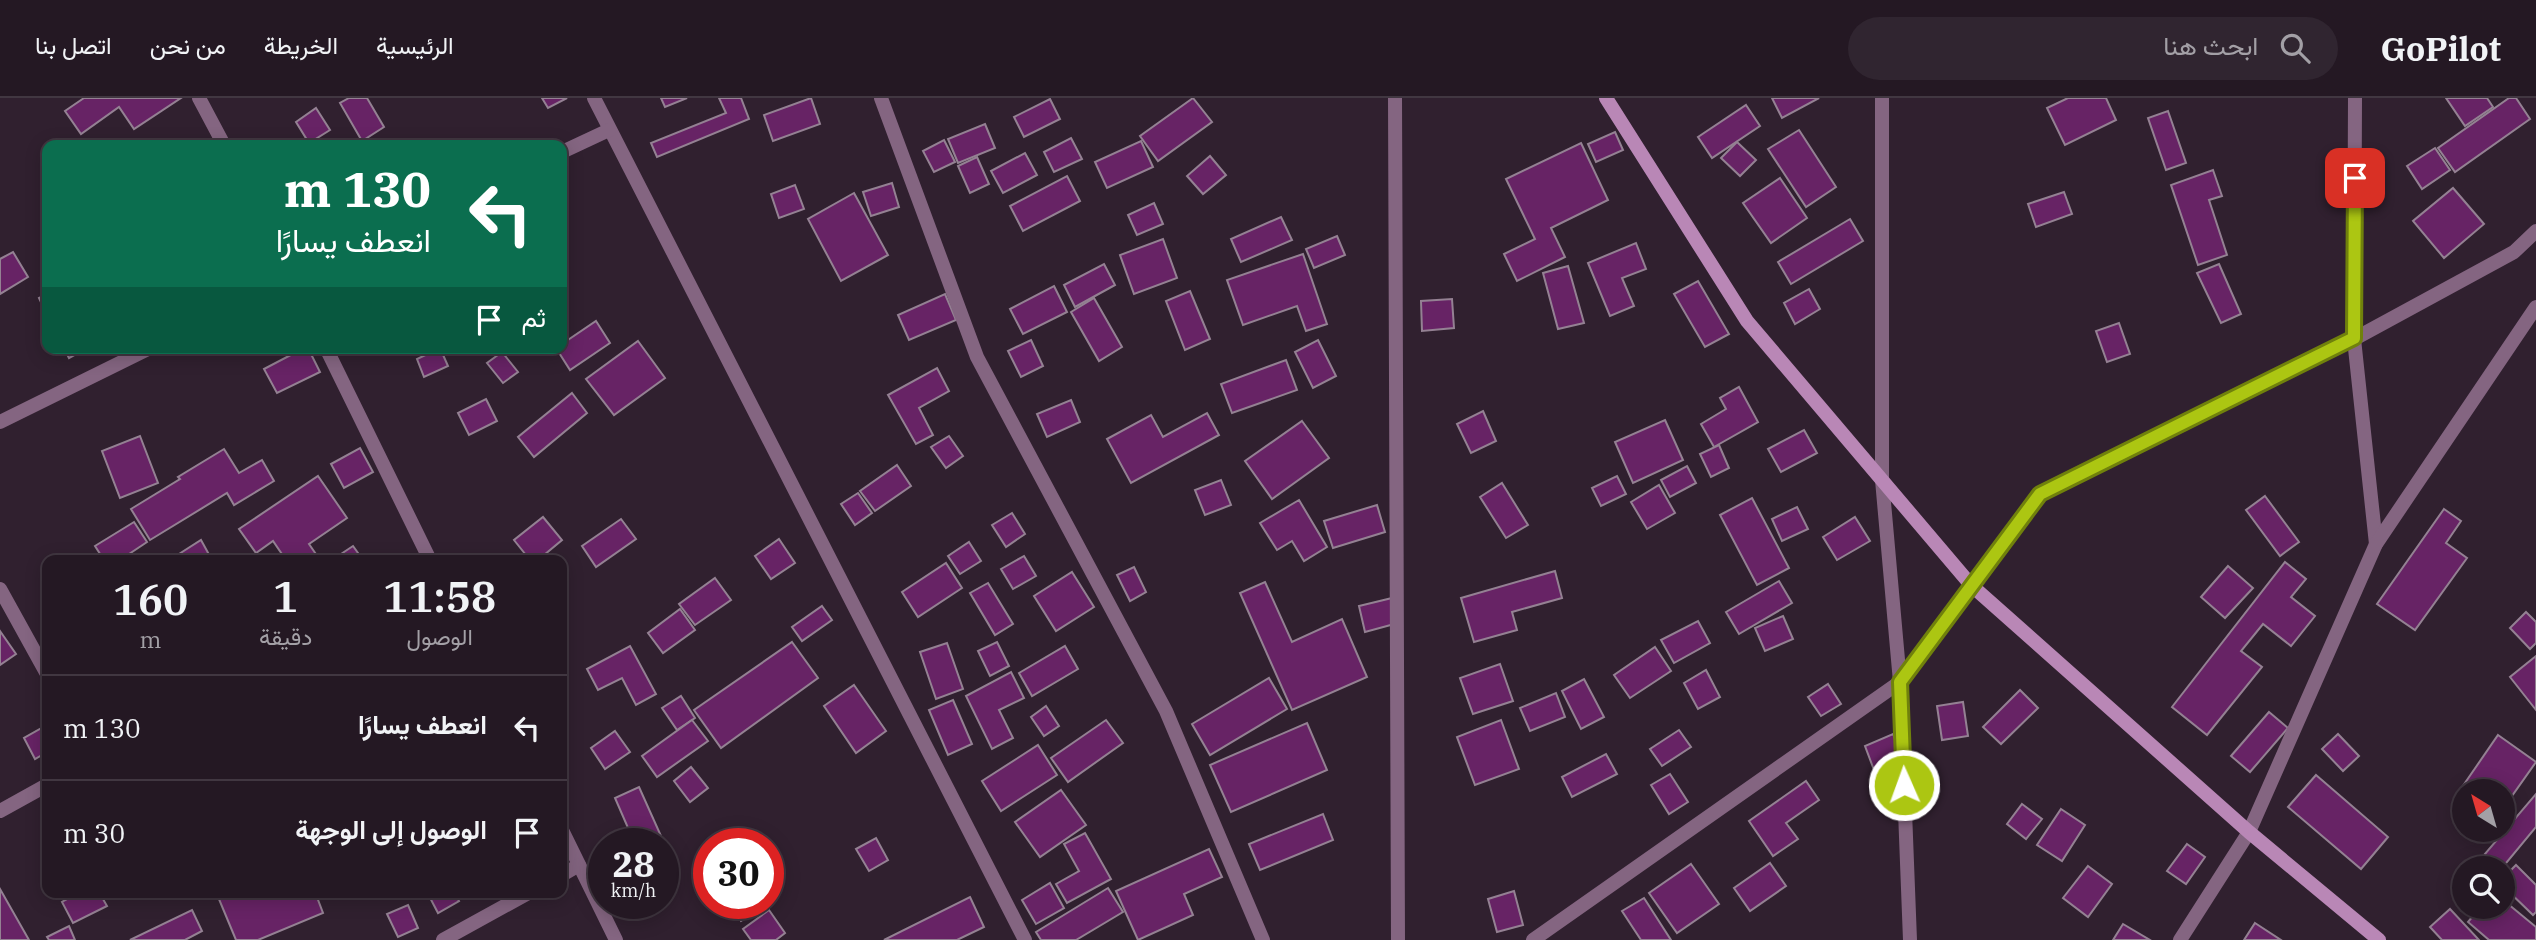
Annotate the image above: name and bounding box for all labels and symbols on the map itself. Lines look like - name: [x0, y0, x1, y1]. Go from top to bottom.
- pin: [2325, 148, 2385, 208]
- position arrow: [1867, 748, 1941, 822]
- north arrow: [2452, 779, 2515, 842]
- speed limit sign: 30: [693, 828, 784, 919]

